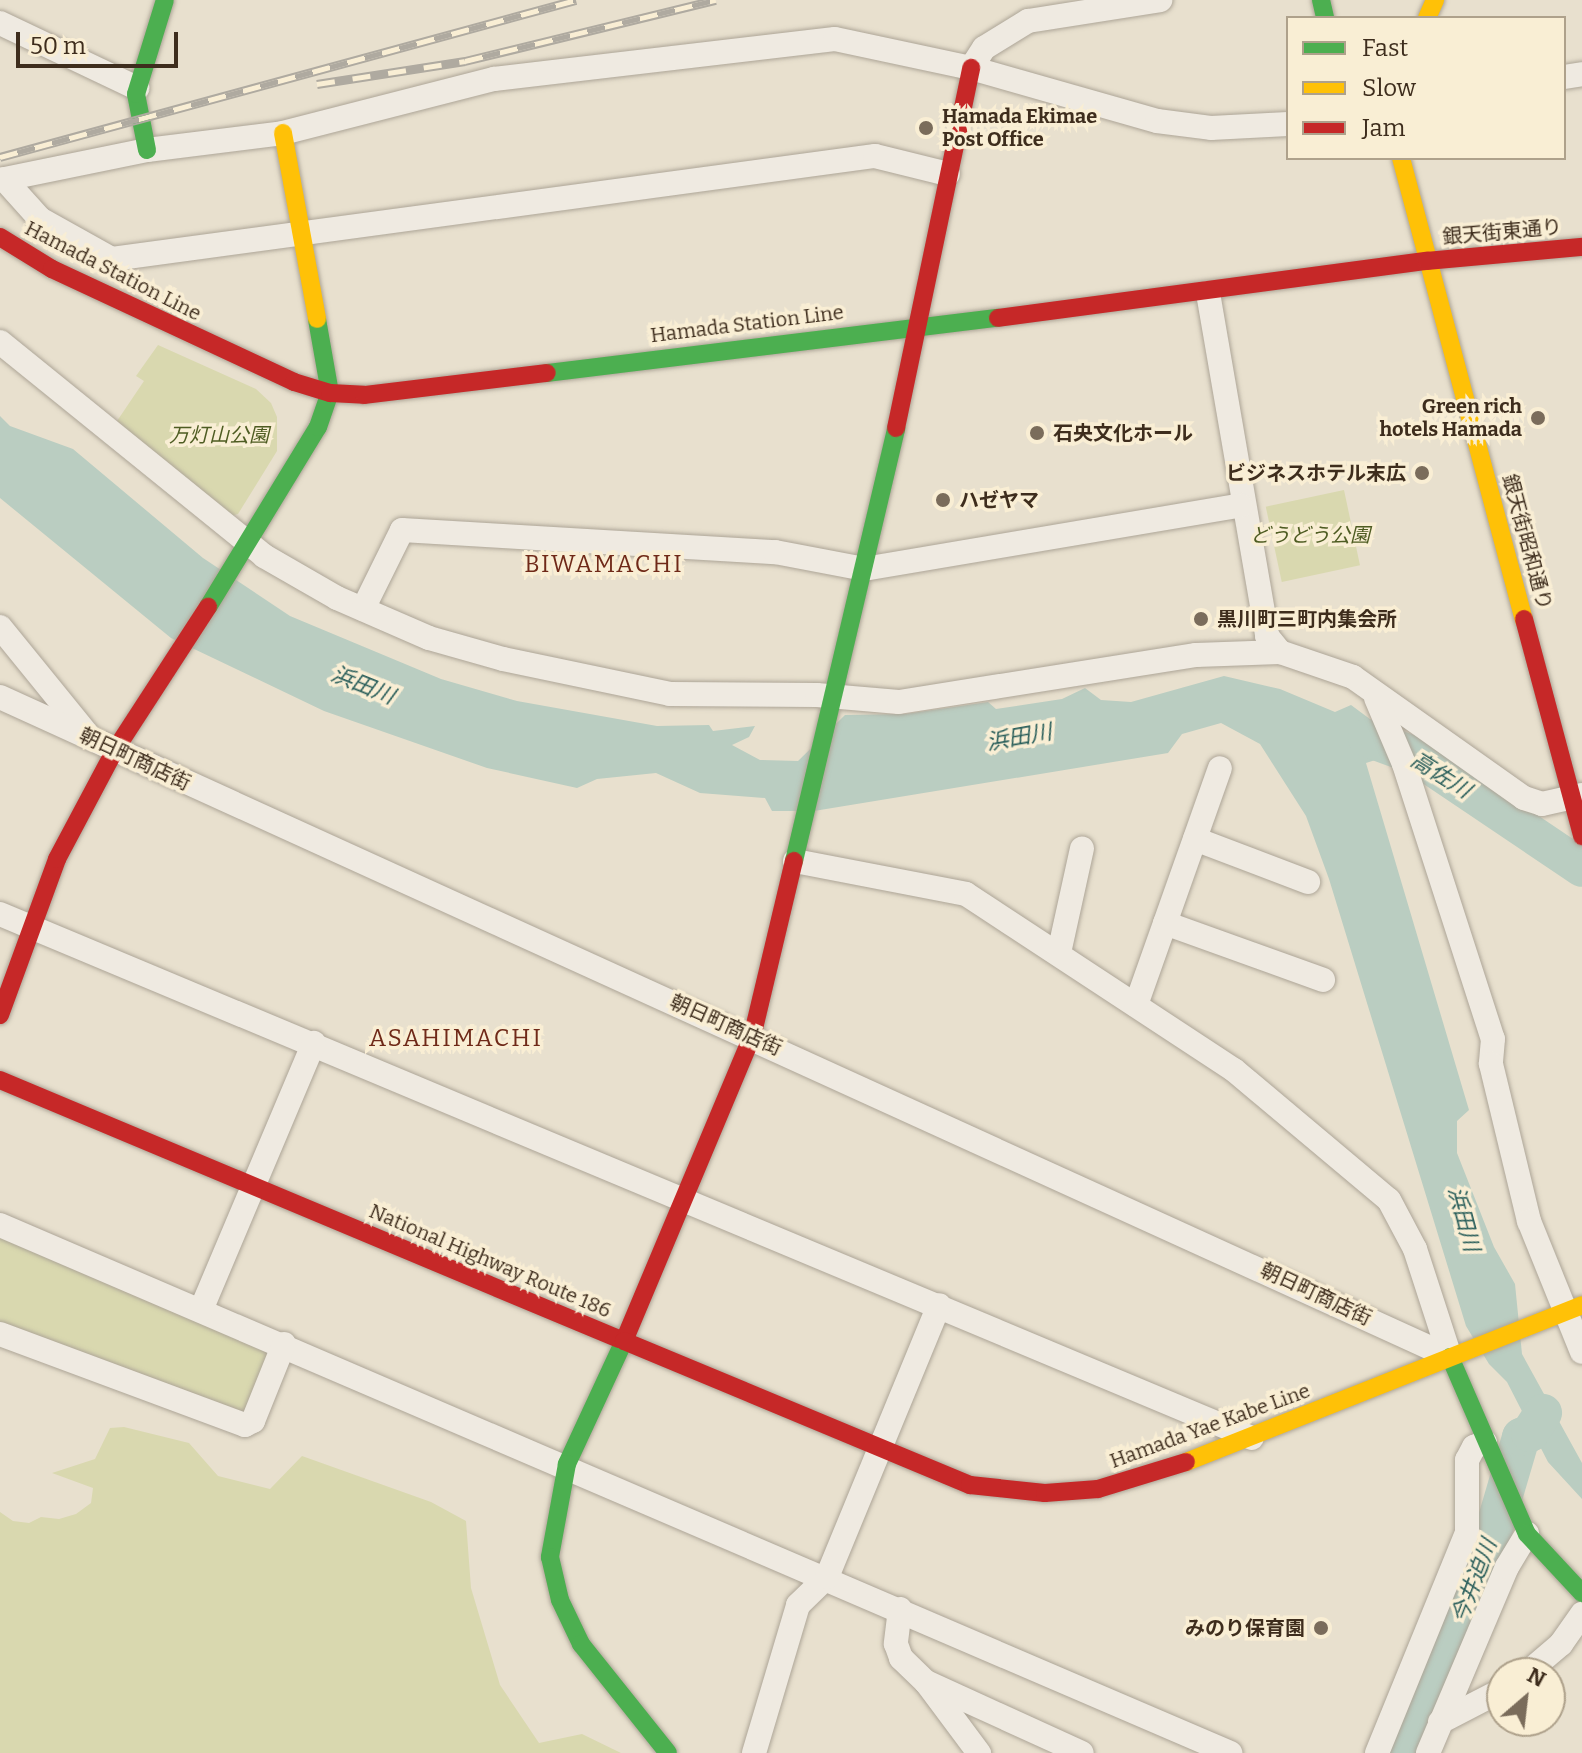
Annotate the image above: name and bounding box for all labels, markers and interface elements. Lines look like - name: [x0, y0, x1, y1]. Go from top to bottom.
- scale bar: [20, 16, 182, 66]
- legend: [1286, 16, 1566, 160]
- text: 50 m: [30, 32, 86, 60]
- text: Fast: [1362, 34, 1408, 62]
- text: Slow: [1362, 74, 1416, 102]
- place label: Hamada Ekimae Post Office: [942, 104, 1097, 151]
- text: Jam: [1362, 114, 1405, 142]
- marker: Hamada Ekimae Post Office: [917, 119, 935, 137]
- street label: 銀天街東通り: [1441, 215, 1563, 249]
- street label: Hamada Station Line: [21, 216, 205, 326]
- street label: Hamada Station Line: [649, 300, 845, 348]
- place label: Green rich hotels Hamada: [1379, 394, 1522, 441]
- marker: Green rich hotels Hamada: [1529, 409, 1547, 427]
- place label: 石央文化ホール: [1053, 421, 1193, 445]
- park label: 万灯山公園: [169, 423, 269, 447]
- marker: 石央文化ホール: [1028, 424, 1046, 442]
- place label: ビジネスホテル末広: [1226, 461, 1406, 485]
- marker: ビジネスホテル末広: [1413, 464, 1431, 482]
- street label: 銀天街昭和通り: [1497, 471, 1557, 613]
- place label: ハゼヤマ: [959, 488, 1039, 512]
- marker: ハゼヤマ: [934, 491, 952, 509]
- park label: どうどう公園: [1250, 523, 1370, 547]
- district label: BIWAMACHI: [524, 551, 684, 579]
- place label: 黒川町三町内集会所: [1217, 607, 1397, 631]
- marker: 黒川町三町内集会所: [1192, 610, 1210, 628]
- water label: 浜田川: [327, 660, 399, 710]
- water label: 浜田川: [984, 718, 1054, 756]
- street label: 朝日町商店街: [76, 723, 194, 795]
- water label: 高佐川: [1406, 746, 1476, 804]
- street label: 朝日町商店街: [666, 990, 786, 1060]
- district label: ASAHIMACHI: [369, 1025, 543, 1053]
- water label: 浜田川: [1443, 1184, 1485, 1254]
- street label: National Highway Route 186: [366, 1199, 614, 1323]
- street label: 朝日町商店街: [1257, 1258, 1375, 1330]
- street label: Hamada Yae Kabe Line: [1107, 1379, 1313, 1473]
- water label: 今井迫川: [1446, 1535, 1502, 1627]
- place label: みのり保育園: [1185, 1616, 1305, 1640]
- marker: みのり保育園: [1312, 1619, 1330, 1637]
- north arrow: [1486, 1657, 1566, 1737]
- text: N: [1523, 1661, 1550, 1693]

